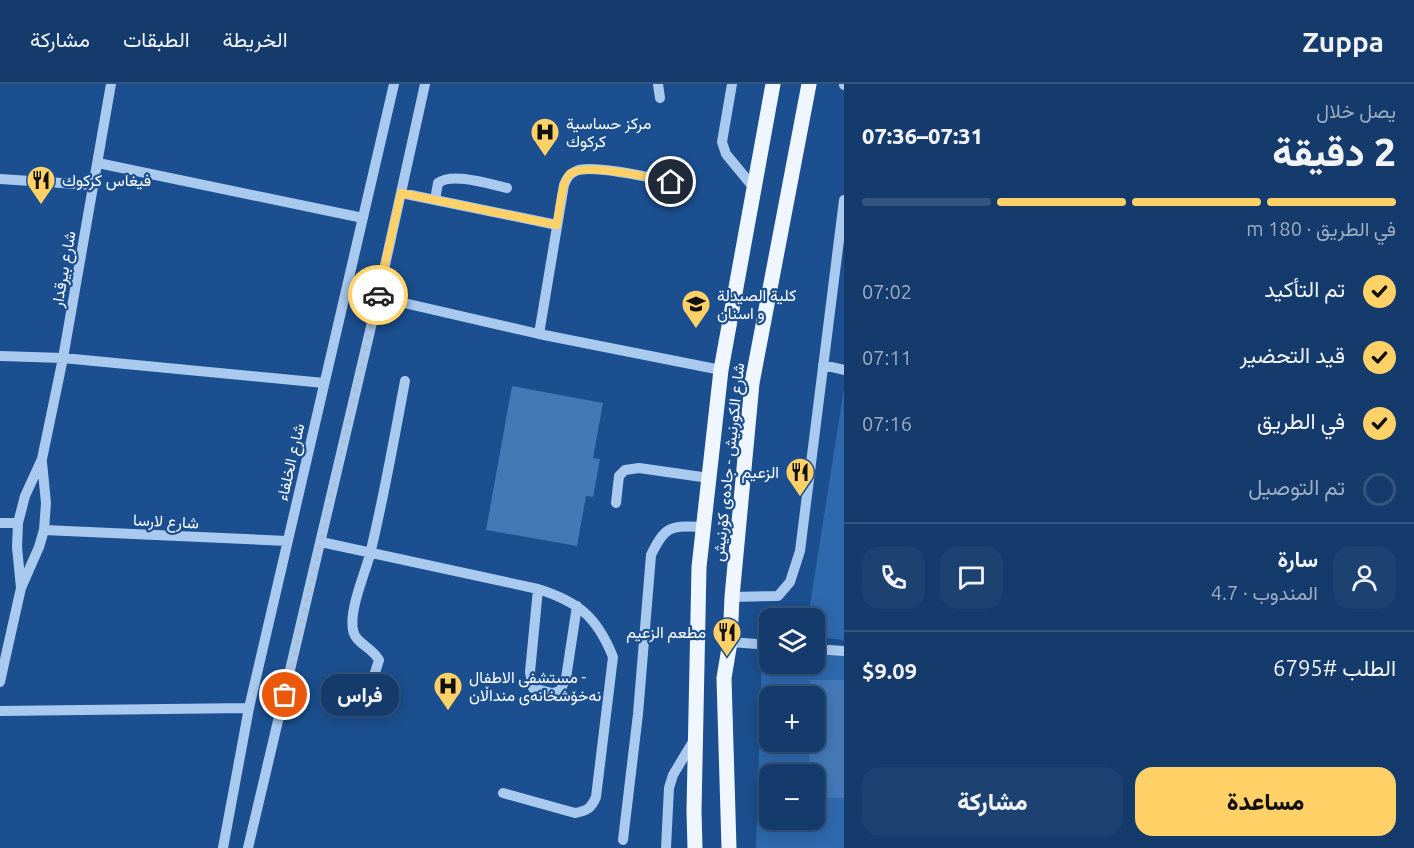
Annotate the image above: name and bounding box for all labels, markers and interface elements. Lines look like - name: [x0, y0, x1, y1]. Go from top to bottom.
- text: Zuppa: [1302, 26, 1384, 57]
- text: مشاركة: [30, 27, 90, 51]
- text: الطبقات: [123, 27, 190, 51]
- text: الخريطة: [223, 27, 288, 51]
- text: يصل خلال: [1316, 99, 1396, 122]
- place label: مركز حساسية كركوك: [566, 114, 651, 152]
- hospital icon: مركز حساسية كركوك: [529, 116, 561, 158]
- text: 07:31–07:36: [862, 123, 983, 148]
- text: 2 دقيقة: [1272, 130, 1396, 173]
- pin: [645, 156, 696, 207]
- restaurant icon: فيغاس كركوك: [25, 164, 57, 206]
- icon: home: [654, 165, 687, 198]
- place label: فيغاس كركوك: [62, 171, 151, 191]
- text: في الطريق · 180 m: [1246, 217, 1396, 240]
- street label: شارع بيرقدار: [47, 230, 82, 310]
- courier: [348, 265, 408, 325]
- icon: check: [1363, 275, 1396, 308]
- text: تم التأكيد: [1264, 276, 1345, 301]
- icon: car: [362, 279, 395, 312]
- text: 07:02: [862, 280, 912, 303]
- place label: كلية الصيدلة و اسنان: [717, 286, 796, 324]
- school or university icon: كلية الصيدلة و اسنان: [680, 288, 712, 330]
- icon: check: [1363, 341, 1396, 374]
- text: قيد التحضير: [1240, 342, 1345, 367]
- text: 07:11: [862, 346, 912, 369]
- street label: شارع الكورنيش - جادەی کۆرنیش: [709, 362, 750, 563]
- icon: check: [1363, 407, 1396, 440]
- text: في الطريق: [1257, 408, 1345, 433]
- text: 07:16: [862, 412, 912, 435]
- street label: شارع الخلفاء: [272, 422, 311, 503]
- restaurant icon: الزعيم: [784, 456, 816, 498]
- place label: الزعيم: [741, 463, 779, 483]
- text: تم التوصيل: [1248, 474, 1345, 499]
- street label: شارع لارسا: [132, 510, 199, 535]
- button: phone: [862, 546, 925, 609]
- button: chat: [940, 546, 1003, 609]
- text: سارة: [1277, 546, 1318, 571]
- button: person: [1333, 546, 1396, 609]
- text: المندوب · 4.7: [1211, 581, 1318, 604]
- map controls: [759, 608, 825, 830]
- button: layers: [759, 608, 825, 674]
- restaurant icon: مطعم الزعيم: [711, 616, 743, 658]
- place label: مطعم الزعيم: [626, 623, 706, 643]
- text: الطلب #6795: [1273, 655, 1396, 680]
- text: $9.09: [862, 658, 917, 683]
- place label: مستشفى الاطفال - نەخۆشخانەی منداڵان: [469, 668, 601, 706]
- pin: [259, 669, 310, 720]
- hospital icon: مستشفى الاطفال - نەخۆشخانەی منداڵان: [432, 670, 464, 712]
- callout: فراس: [321, 674, 399, 716]
- icon: bag: [268, 678, 301, 711]
- text: فراس: [337, 683, 383, 706]
- button: +: [759, 686, 825, 752]
- button: −: [759, 764, 825, 830]
- button: مشاركة: [862, 767, 1123, 836]
- button: مساعدة: [1135, 767, 1396, 836]

